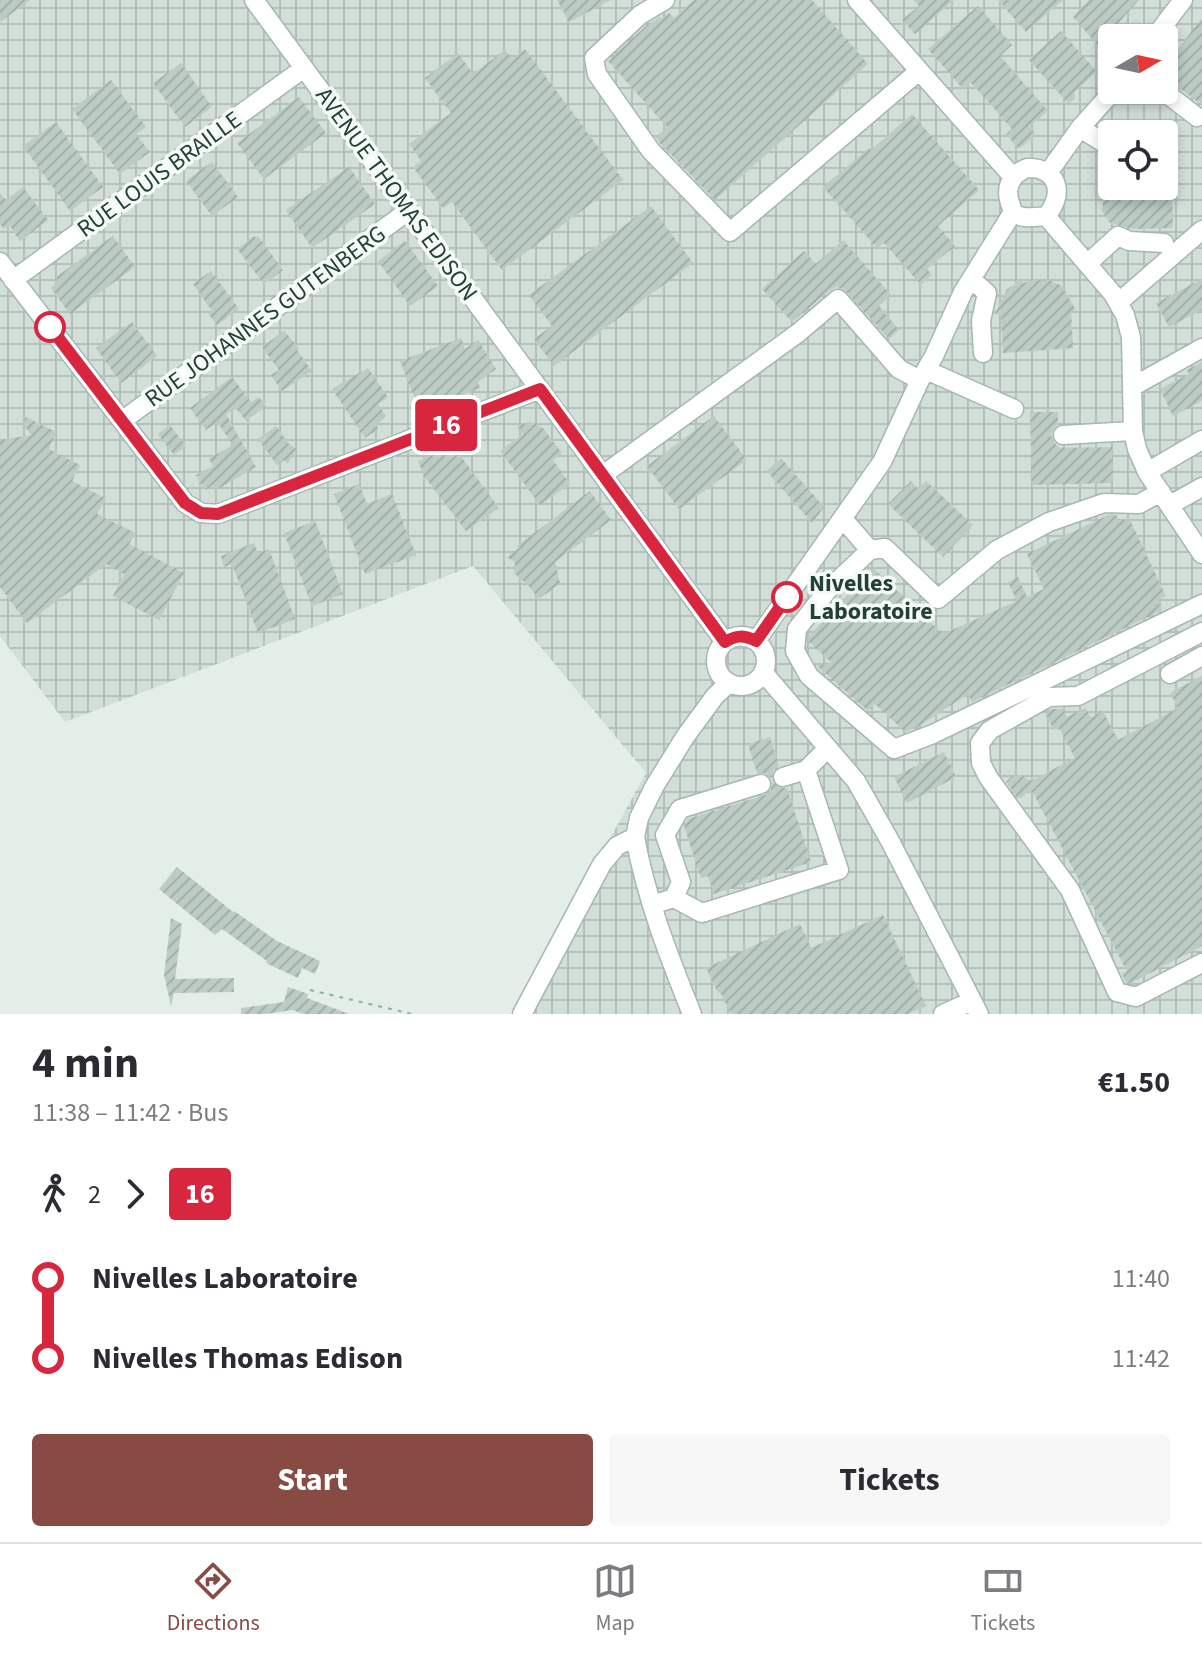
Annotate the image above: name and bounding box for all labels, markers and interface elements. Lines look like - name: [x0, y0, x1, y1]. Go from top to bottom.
- north arrow: [1098, 24, 1178, 104]
- map controls: [1098, 24, 1178, 200]
- street label: AVENUE THOMAS EDISON: [307, 80, 486, 308]
- street label: RUE LOUIS BRAILLE: [70, 103, 249, 246]
- button: locate: [1098, 120, 1178, 200]
- street label: RUE JOHANNES GUTENBERG: [137, 217, 393, 416]
- unlabelled marker: [35, 312, 65, 342]
- line badge: 16: [410, 399, 482, 451]
- text: 16: [431, 405, 461, 445]
- place label: Nivelles Laboratoire: [809, 566, 933, 629]
- marker: Nivelles Laboratoire: [772, 582, 802, 612]
- text: 4 min: [32, 1032, 139, 1095]
- text: €1.50: [1098, 1061, 1170, 1104]
- text: 11:38 – 11:42 · Bus: [32, 1094, 228, 1131]
- icon: walk: [32, 1172, 76, 1216]
- icon: forward: [113, 1172, 157, 1216]
- text: 16: [185, 1174, 215, 1214]
- text: 2: [88, 1176, 101, 1213]
- text: Nivelles Laboratoire: [92, 1257, 358, 1300]
- text: 11:40: [1112, 1260, 1170, 1297]
- text: Nivelles Thomas Edison: [92, 1337, 403, 1380]
- text: 11:42: [1112, 1340, 1170, 1377]
- button: Start: [32, 1434, 593, 1526]
- button: Tickets: [609, 1434, 1170, 1526]
- tab: Directions: [167, 1559, 260, 1639]
- tab: Map: [593, 1559, 637, 1639]
- tab: Tickets: [970, 1559, 1035, 1639]

